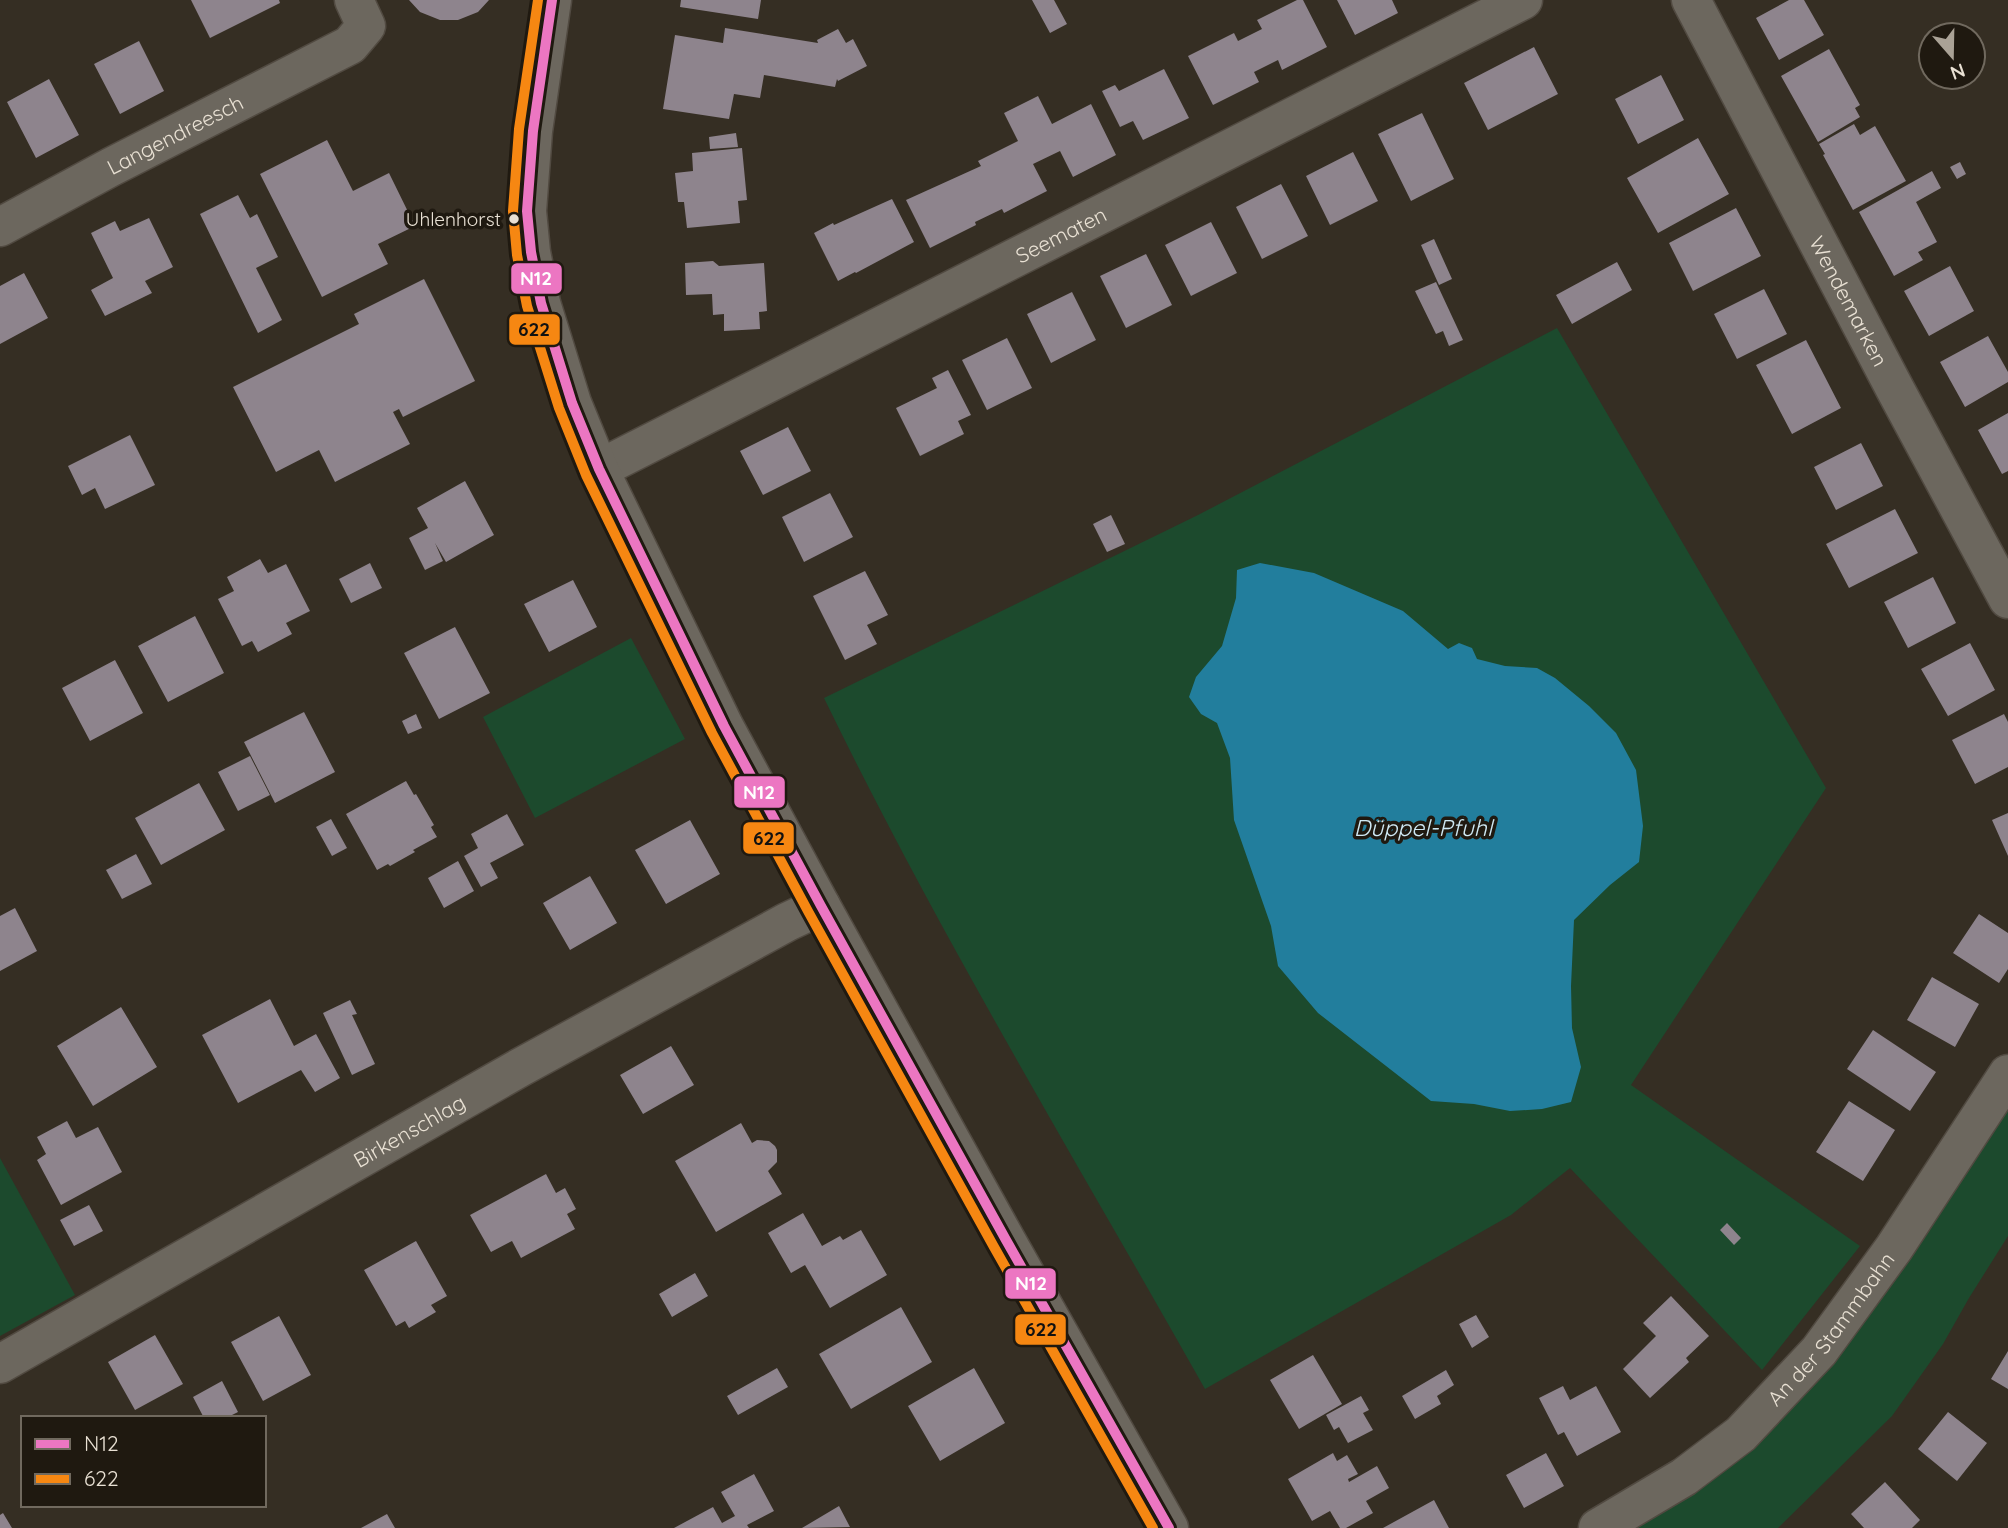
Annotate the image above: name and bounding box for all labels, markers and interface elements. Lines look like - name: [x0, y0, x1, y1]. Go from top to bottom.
- north arrow: [1917, 21, 1987, 91]
- text: N: [1947, 58, 1968, 86]
- street label: Langendreesch: [102, 89, 247, 180]
- street label: Seematen: [1011, 201, 1111, 268]
- place label: Uhlenhorst: [406, 207, 501, 231]
- marker: Uhlenhorst: [507, 212, 521, 226]
- street label: Wendemarken: [1804, 232, 1894, 371]
- line badge: N12: [510, 262, 563, 295]
- text: N12: [520, 266, 552, 290]
- line badge: 622: [508, 313, 561, 346]
- text: 622: [518, 317, 550, 341]
- line badge: N12: [733, 775, 786, 809]
- text: N12: [743, 780, 775, 804]
- water label: Düppel-Pfuhl: [1354, 813, 1495, 842]
- line badge: 622: [742, 821, 795, 855]
- text: 622: [753, 826, 785, 850]
- street label: Birkenschlag: [349, 1089, 470, 1173]
- street label: An der Stammbahn: [1762, 1247, 1900, 1411]
- line badge: N12: [1004, 1267, 1057, 1300]
- text: N12: [1015, 1271, 1047, 1295]
- line badge: 622: [1014, 1313, 1067, 1346]
- text: 622: [1025, 1317, 1057, 1341]
- legend: [21, 1416, 266, 1507]
- text: N12: [84, 1430, 119, 1456]
- text: 622: [84, 1465, 119, 1491]

